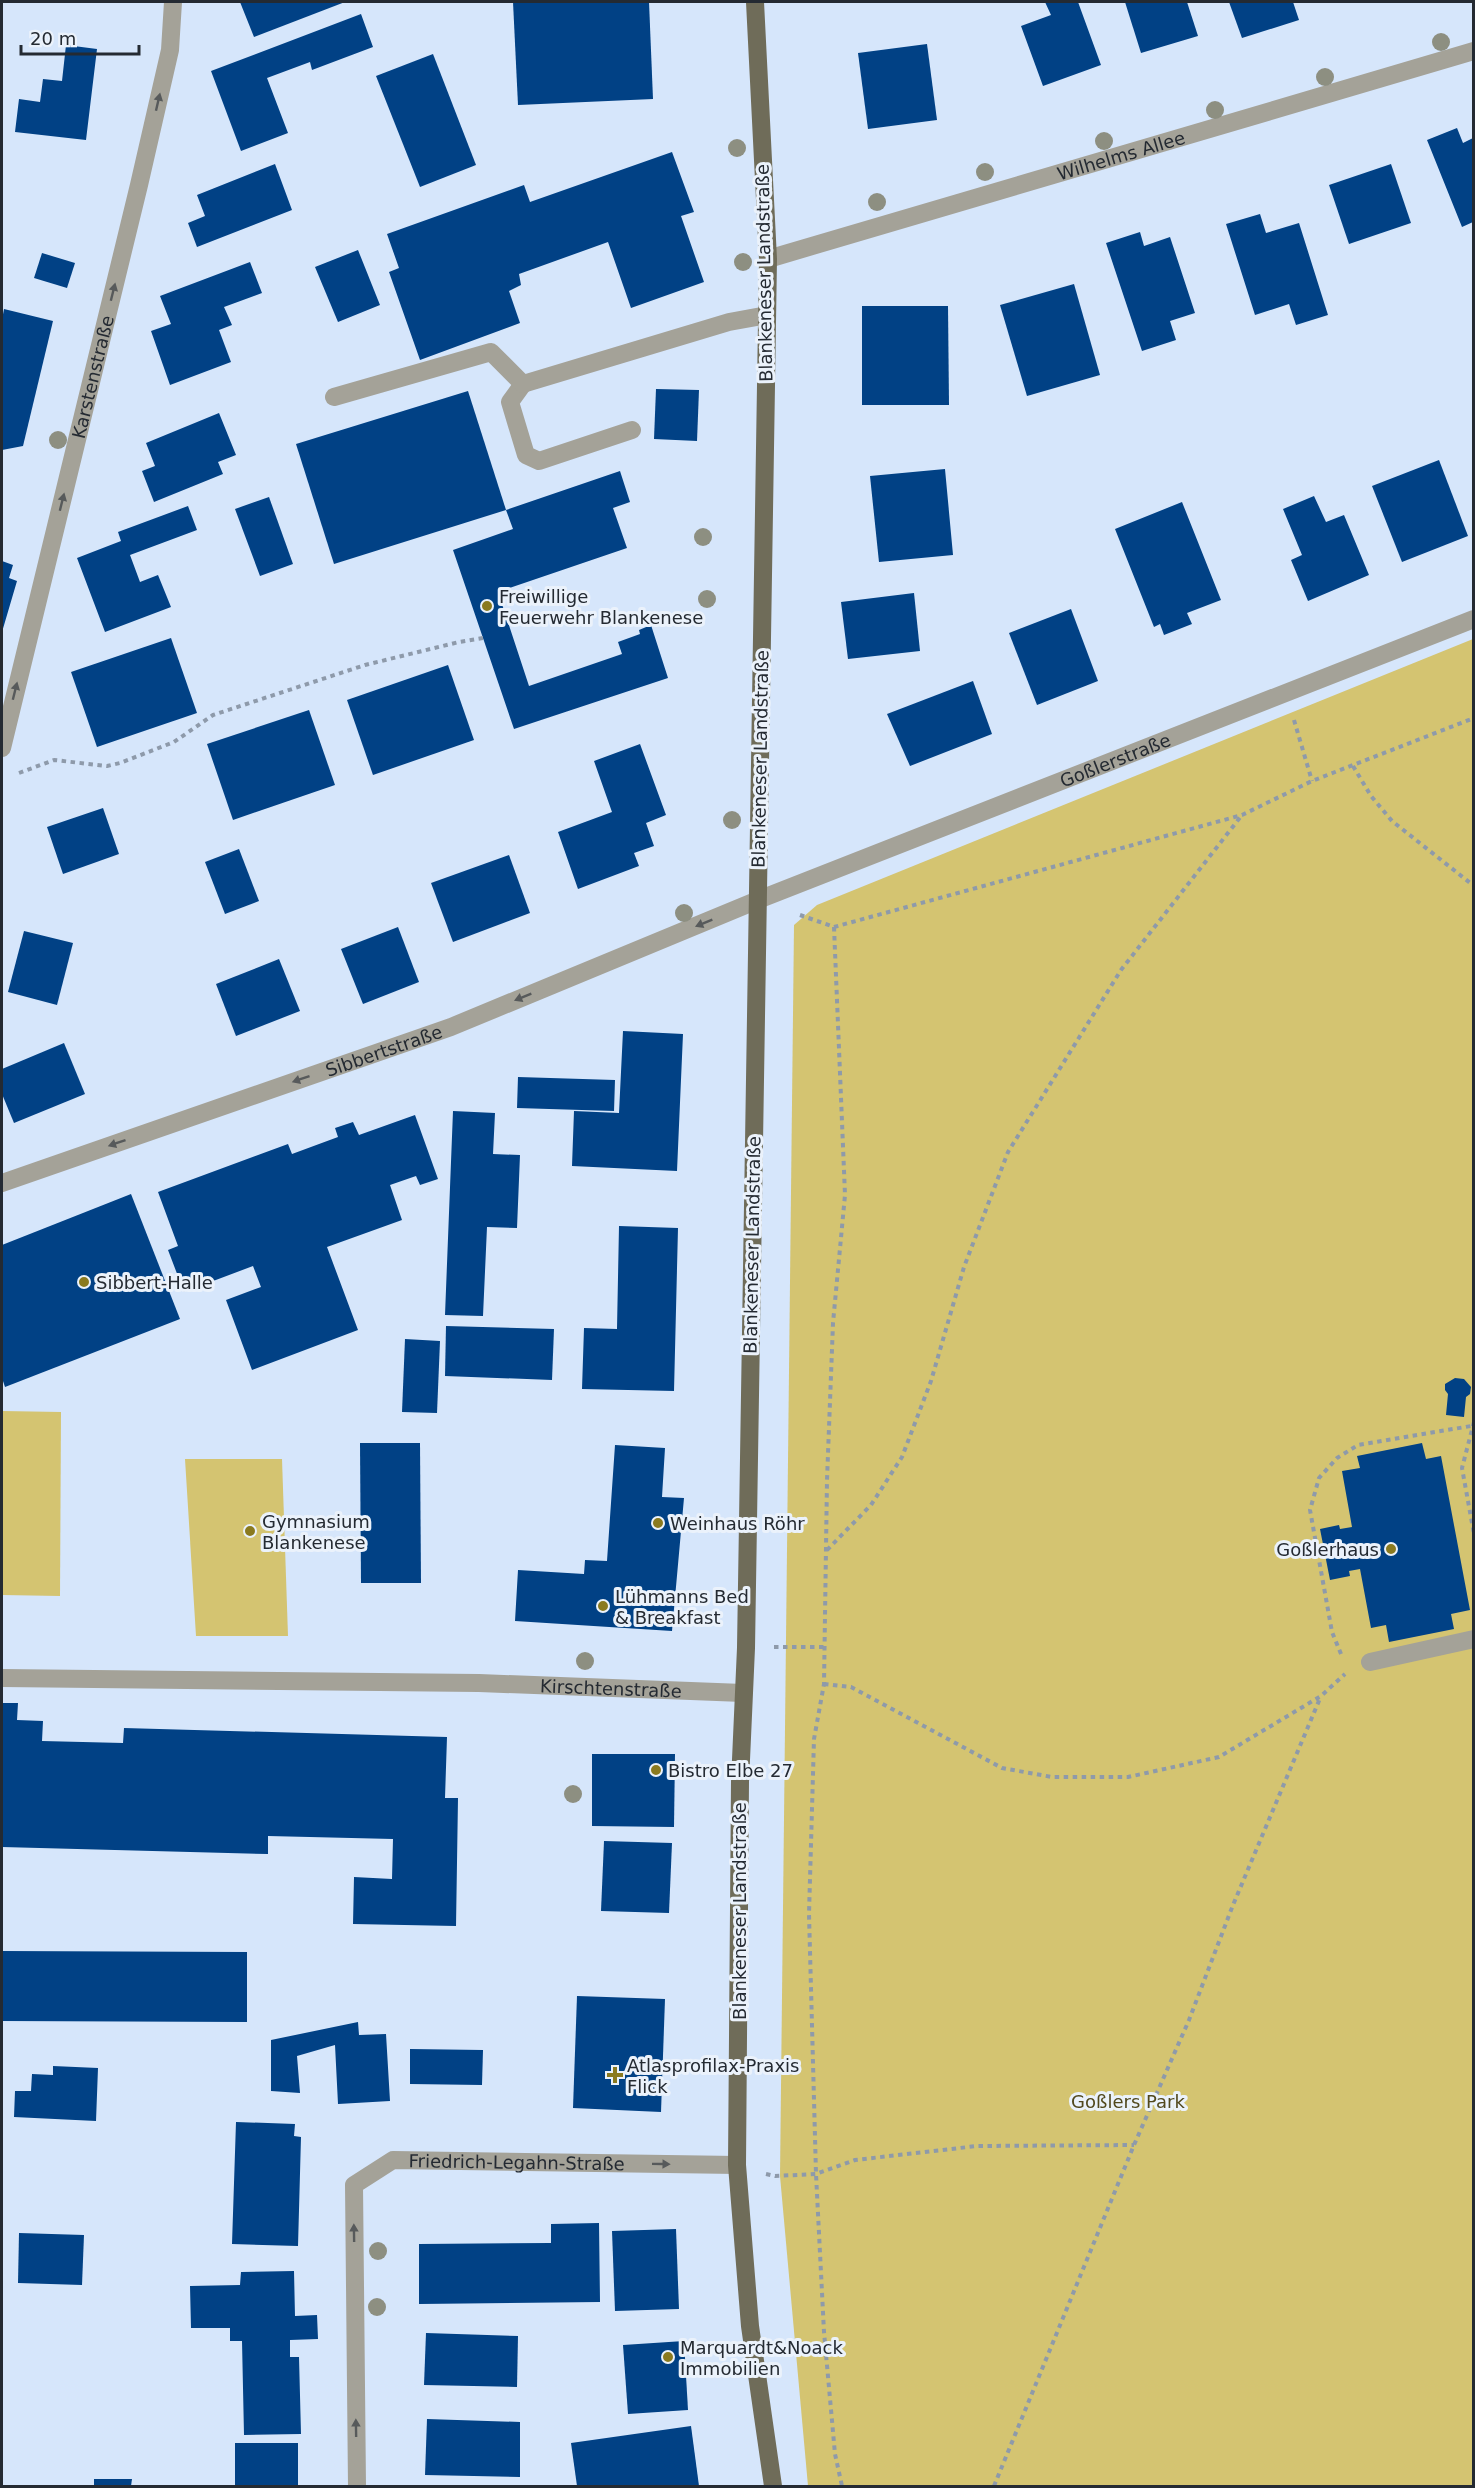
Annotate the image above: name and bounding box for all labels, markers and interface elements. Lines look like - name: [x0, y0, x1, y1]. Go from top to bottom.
- scale bar: [21, 18, 140, 56]
- text: 20 m: [30, 28, 76, 49]
- one-way arrow: [154, 92, 163, 111]
- street label: Wilhelms Allee: [1055, 126, 1187, 184]
- street label: Blankeneser Landstraße: [752, 164, 776, 382]
- one-way arrow: [109, 283, 119, 301]
- street label: Karstenstraße: [67, 313, 117, 441]
- one-way arrow: [57, 493, 67, 511]
- place label: Freiwillige Feuerwehr Blankenese: [499, 586, 703, 628]
- marker: Freiwillige Feuerwehr Blankenese: [480, 599, 494, 613]
- street label: Blankeneser Landstraße: [748, 650, 772, 868]
- one-way arrow: [11, 682, 21, 700]
- street label: Goßlerstraße: [1057, 729, 1173, 791]
- one-way arrow: [694, 918, 712, 928]
- one-way arrow: [514, 993, 532, 1002]
- street label: Sibbertstraße: [322, 1020, 445, 1080]
- one-way arrow: [292, 1074, 310, 1084]
- street label: Blankeneser Landstraße: [740, 1136, 764, 1354]
- one-way arrow: [108, 1138, 126, 1148]
- place label: Sibbert-Halle: [96, 1272, 213, 1293]
- marker: Sibbert-Halle: [77, 1275, 91, 1289]
- place label: Gymnasium Blankenese: [262, 1511, 370, 1553]
- place label: Weinhaus Röhr: [670, 1513, 805, 1534]
- marker: Weinhaus Röhr: [651, 1516, 665, 1530]
- marker: Gymnasium Blankenese: [243, 1524, 257, 1538]
- place label: Goßlerhaus: [1276, 1539, 1379, 1560]
- marker: Goßlerhaus: [1384, 1542, 1398, 1556]
- place label: Lühmanns Bed & Breakfast: [615, 1586, 749, 1628]
- marker: Lühmanns Bed & Breakfast: [596, 1599, 610, 1613]
- street label: Kirschtenstraße: [540, 1675, 682, 1701]
- place label: Bistro Elbe 27: [668, 1760, 793, 1781]
- marker: Bistro Elbe 27: [649, 1763, 663, 1777]
- street label: Blankeneser Landstraße: [729, 1802, 750, 2020]
- place label: Atlasprofilax-Praxis Flick: [627, 2055, 799, 2097]
- marker: Atlasprofilax-Praxis Flick: [608, 2068, 622, 2082]
- park label: Goßlers Park: [1071, 2091, 1185, 2112]
- street label: Friedrich-Legahn-Straße: [408, 2150, 625, 2174]
- one-way arrow: [652, 2159, 671, 2169]
- one-way arrow: [349, 2224, 359, 2243]
- place label: Marquardt&Noack Immobilien: [680, 2337, 844, 2379]
- marker: Marquardt&Noack Immobilien: [661, 2350, 675, 2364]
- one-way arrow: [351, 2419, 361, 2438]

